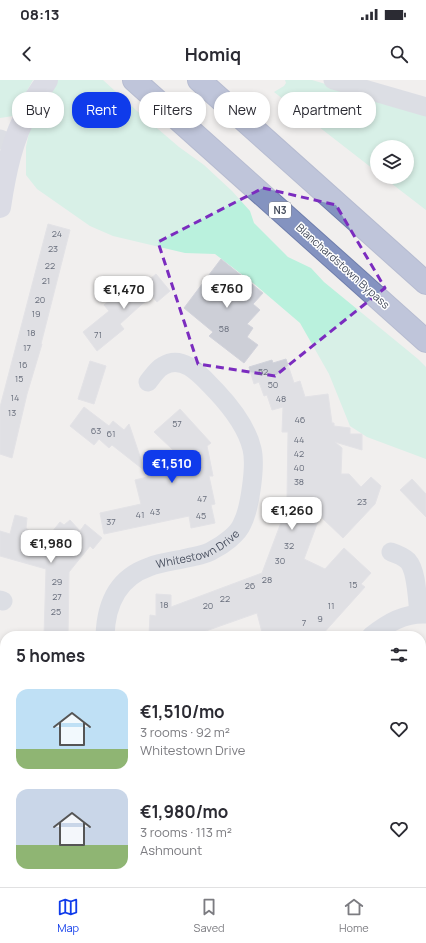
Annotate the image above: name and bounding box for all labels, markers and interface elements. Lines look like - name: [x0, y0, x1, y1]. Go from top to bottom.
- text: 08:13: [20, 4, 60, 25]
- text: Homiq: [185, 42, 241, 66]
- icon: back: [16, 43, 38, 65]
- icon: search: [388, 43, 410, 65]
- chip: Buy: [12, 92, 64, 128]
- chip: Rent: [72, 92, 131, 128]
- chip: Filters: [139, 92, 206, 128]
- chip: New: [214, 92, 270, 128]
- chip: Apartment: [278, 92, 376, 128]
- map controls: [370, 140, 414, 184]
- button: layers: [370, 140, 414, 184]
- road number: N3: [269, 202, 291, 218]
- street label: Blanchardstown Bypass: [293, 220, 394, 312]
- house number: 24: [52, 227, 62, 240]
- house number: 23: [48, 242, 58, 255]
- house number: 22: [45, 259, 55, 272]
- house number: 21: [42, 274, 50, 287]
- pin: €760: [203, 275, 251, 309]
- pin: €1,470: [91, 276, 157, 310]
- text: €760: [211, 279, 243, 297]
- text: €1,470: [103, 280, 145, 298]
- house number: 20: [35, 293, 45, 306]
- house number: 19: [31, 307, 41, 320]
- house number: 58: [219, 322, 229, 335]
- house number: 18: [27, 326, 35, 339]
- house number: 71: [94, 328, 102, 341]
- house number: 17: [23, 341, 31, 354]
- house number: 16: [18, 358, 28, 371]
- house number: 52: [258, 365, 268, 378]
- house number: 15: [15, 372, 23, 385]
- house number: 50: [268, 378, 278, 391]
- house number: 14: [11, 391, 19, 404]
- house number: 48: [276, 392, 286, 405]
- house number: 13: [8, 406, 16, 419]
- house number: 46: [295, 413, 306, 426]
- house number: 57: [172, 417, 182, 430]
- house number: 63: [91, 424, 101, 437]
- house number: 61: [107, 427, 115, 440]
- house number: 44: [294, 433, 304, 446]
- house number: 42: [294, 447, 304, 460]
- pin: €1,510: [139, 450, 205, 484]
- text: €1,510: [152, 454, 192, 472]
- house number: 40: [294, 461, 304, 474]
- house number: 38: [294, 475, 304, 488]
- house number: 47: [197, 492, 207, 505]
- house number: 23: [357, 495, 367, 508]
- pin: €1,260: [259, 497, 325, 531]
- text: €1,260: [271, 501, 313, 519]
- house number: 43: [150, 505, 160, 518]
- house number: 41: [136, 508, 144, 521]
- house number: 45: [196, 509, 206, 522]
- house number: 37: [106, 515, 116, 528]
- street label: Whitestown Drive: [154, 526, 243, 571]
- pin: €1,980: [18, 530, 84, 564]
- text: €1,980: [30, 534, 72, 552]
- house number: 32: [284, 539, 294, 552]
- house number: 30: [275, 554, 285, 567]
- house number: 28: [262, 573, 272, 586]
- house number: 29: [52, 575, 62, 588]
- house number: 15: [349, 578, 357, 591]
- house number: 26: [245, 579, 256, 592]
- house number: 27: [52, 590, 62, 603]
- house number: 22: [220, 592, 230, 605]
- house number: 18: [160, 598, 168, 611]
- house number: 20: [203, 599, 213, 612]
- house number: 11: [327, 599, 335, 612]
- house number: 25: [51, 605, 61, 618]
- house number: 9: [317, 612, 323, 625]
- house number: 7: [302, 616, 307, 629]
- text: 5 homes: [16, 644, 85, 667]
- icon: filters: [388, 644, 410, 666]
- text: €1,510/mo: [140, 700, 225, 723]
- icon: home: [48, 705, 96, 753]
- icon: heart: [388, 718, 410, 740]
- text: 3 rooms · 92 m²: [140, 723, 230, 741]
- text: Whitestown Drive: [140, 741, 245, 759]
- text: €1,980/mo: [140, 800, 228, 823]
- icon: home: [48, 805, 96, 853]
- icon: heart: [388, 818, 410, 840]
- text: 3 rooms · 113 m²: [140, 823, 232, 841]
- text: Ashmount: [140, 841, 202, 859]
- tab: Map: [57, 896, 79, 935]
- tab: Saved: [194, 896, 225, 935]
- tab: Home: [339, 896, 369, 935]

